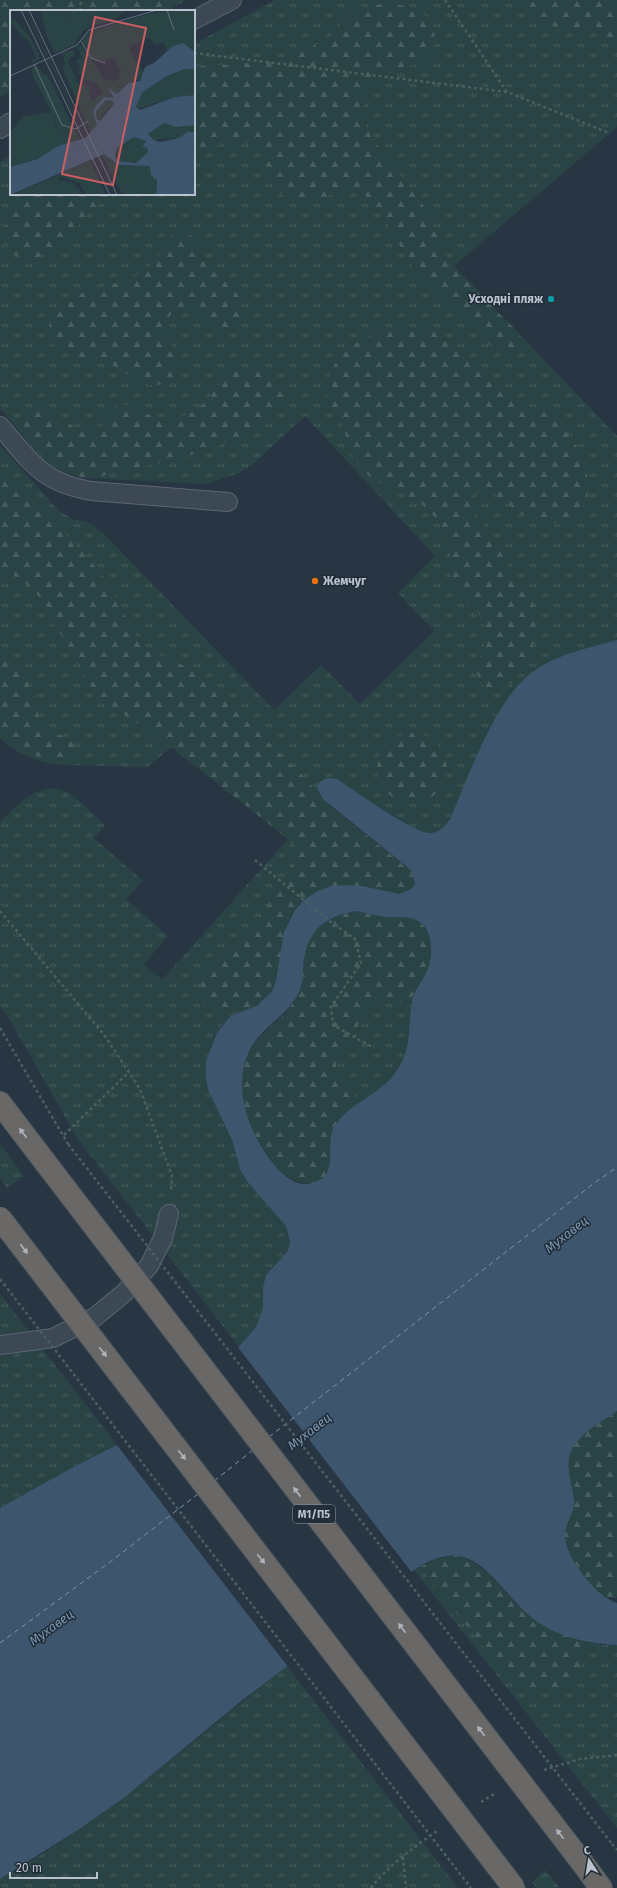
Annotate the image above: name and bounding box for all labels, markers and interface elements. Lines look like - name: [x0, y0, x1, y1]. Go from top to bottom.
- inset map: [10, 10, 195, 195]
- place label: Усходні пляж: [467, 292, 544, 306]
- marker: Усходні пляж: [546, 294, 556, 304]
- place label: Жемчуг: [322, 574, 367, 588]
- marker: Жемчуг: [310, 576, 320, 586]
- one-way arrow: [18, 1127, 27, 1138]
- water label: Мухавец: [542, 1213, 591, 1256]
- one-way arrow: [19, 1244, 28, 1255]
- one-way arrow: [99, 1347, 107, 1358]
- water label: Мухавец: [285, 1410, 334, 1453]
- one-way arrow: [178, 1450, 186, 1461]
- one-way arrow: [293, 1486, 302, 1497]
- road number: М1/П5: [293, 1505, 335, 1523]
- one-way arrow: [257, 1553, 265, 1564]
- water label: Мухавец: [26, 1606, 76, 1648]
- one-way arrow: [398, 1623, 406, 1634]
- one-way arrow: [477, 1726, 485, 1737]
- one-way arrow: [556, 1829, 564, 1840]
- north arrow: [569, 1840, 609, 1880]
- text: С: [583, 1844, 592, 1858]
- scale bar: [10, 1854, 97, 1880]
- text: 20 m: [16, 1861, 42, 1875]

